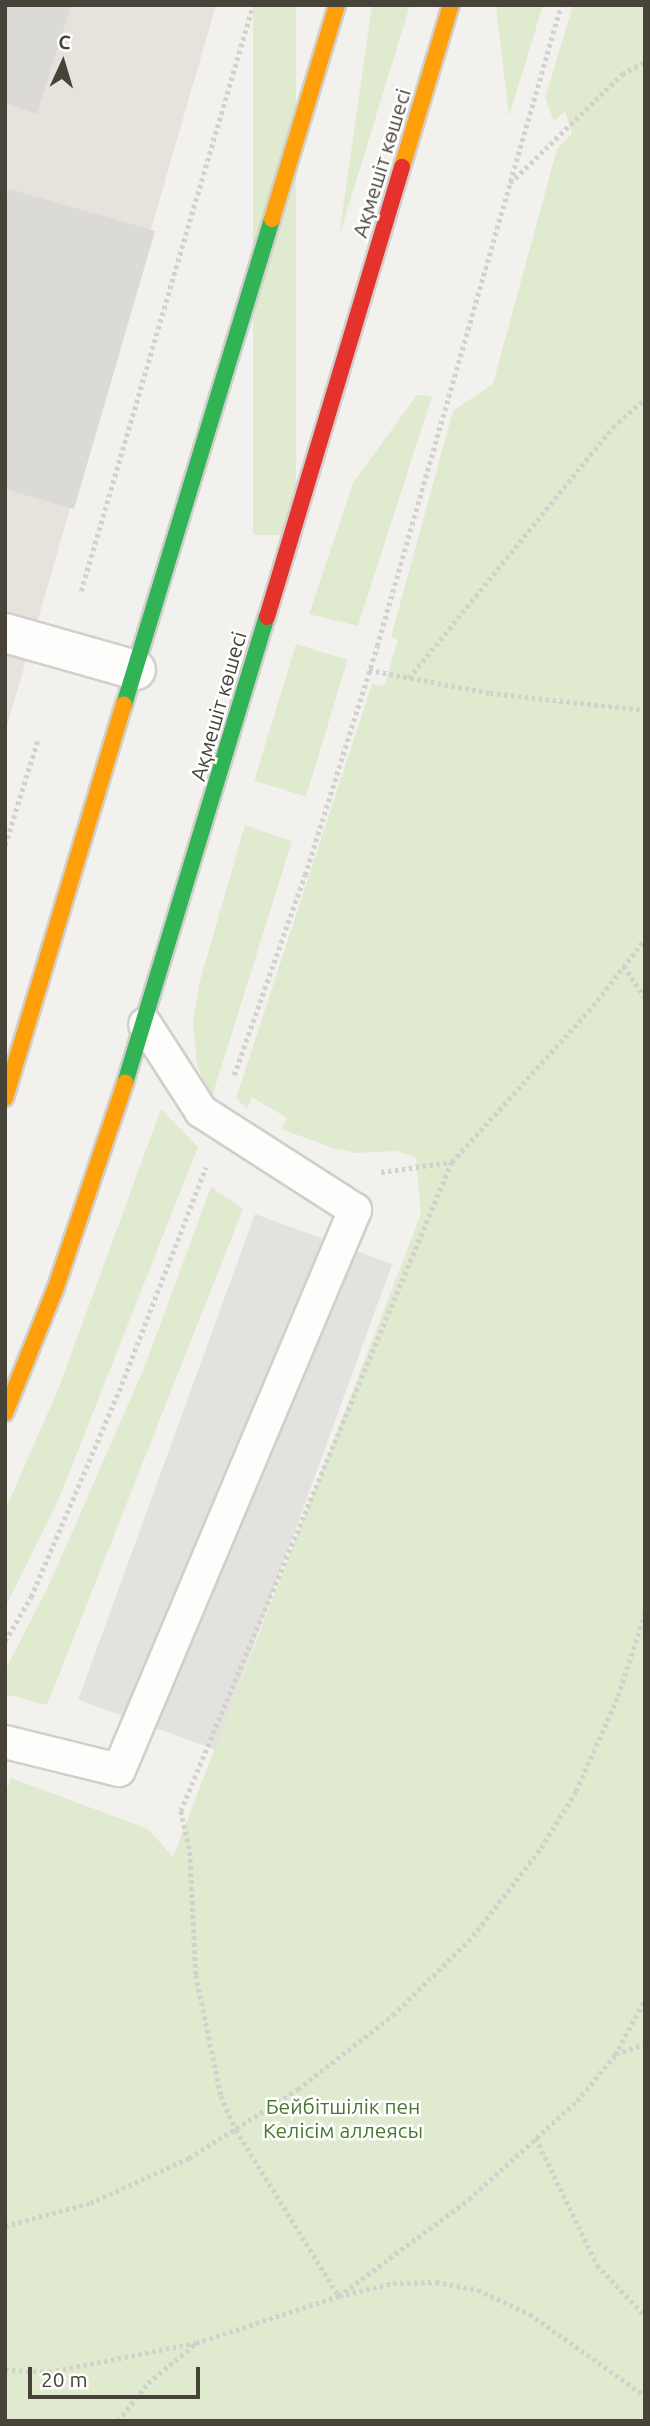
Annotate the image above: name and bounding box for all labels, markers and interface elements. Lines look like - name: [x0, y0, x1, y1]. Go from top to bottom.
- north arrow: [28, 28, 98, 98]
- text: С: [58, 31, 71, 53]
- street label: Ақмешіт көшесі: [346, 86, 416, 240]
- street label: Ақмешіт көшесі: [185, 628, 251, 784]
- park label: Бейбітшілік пен Келісім аллеясы: [263, 2093, 423, 2143]
- scale bar: [32, 2352, 203, 2396]
- text: 20 m: [41, 2367, 88, 2391]

